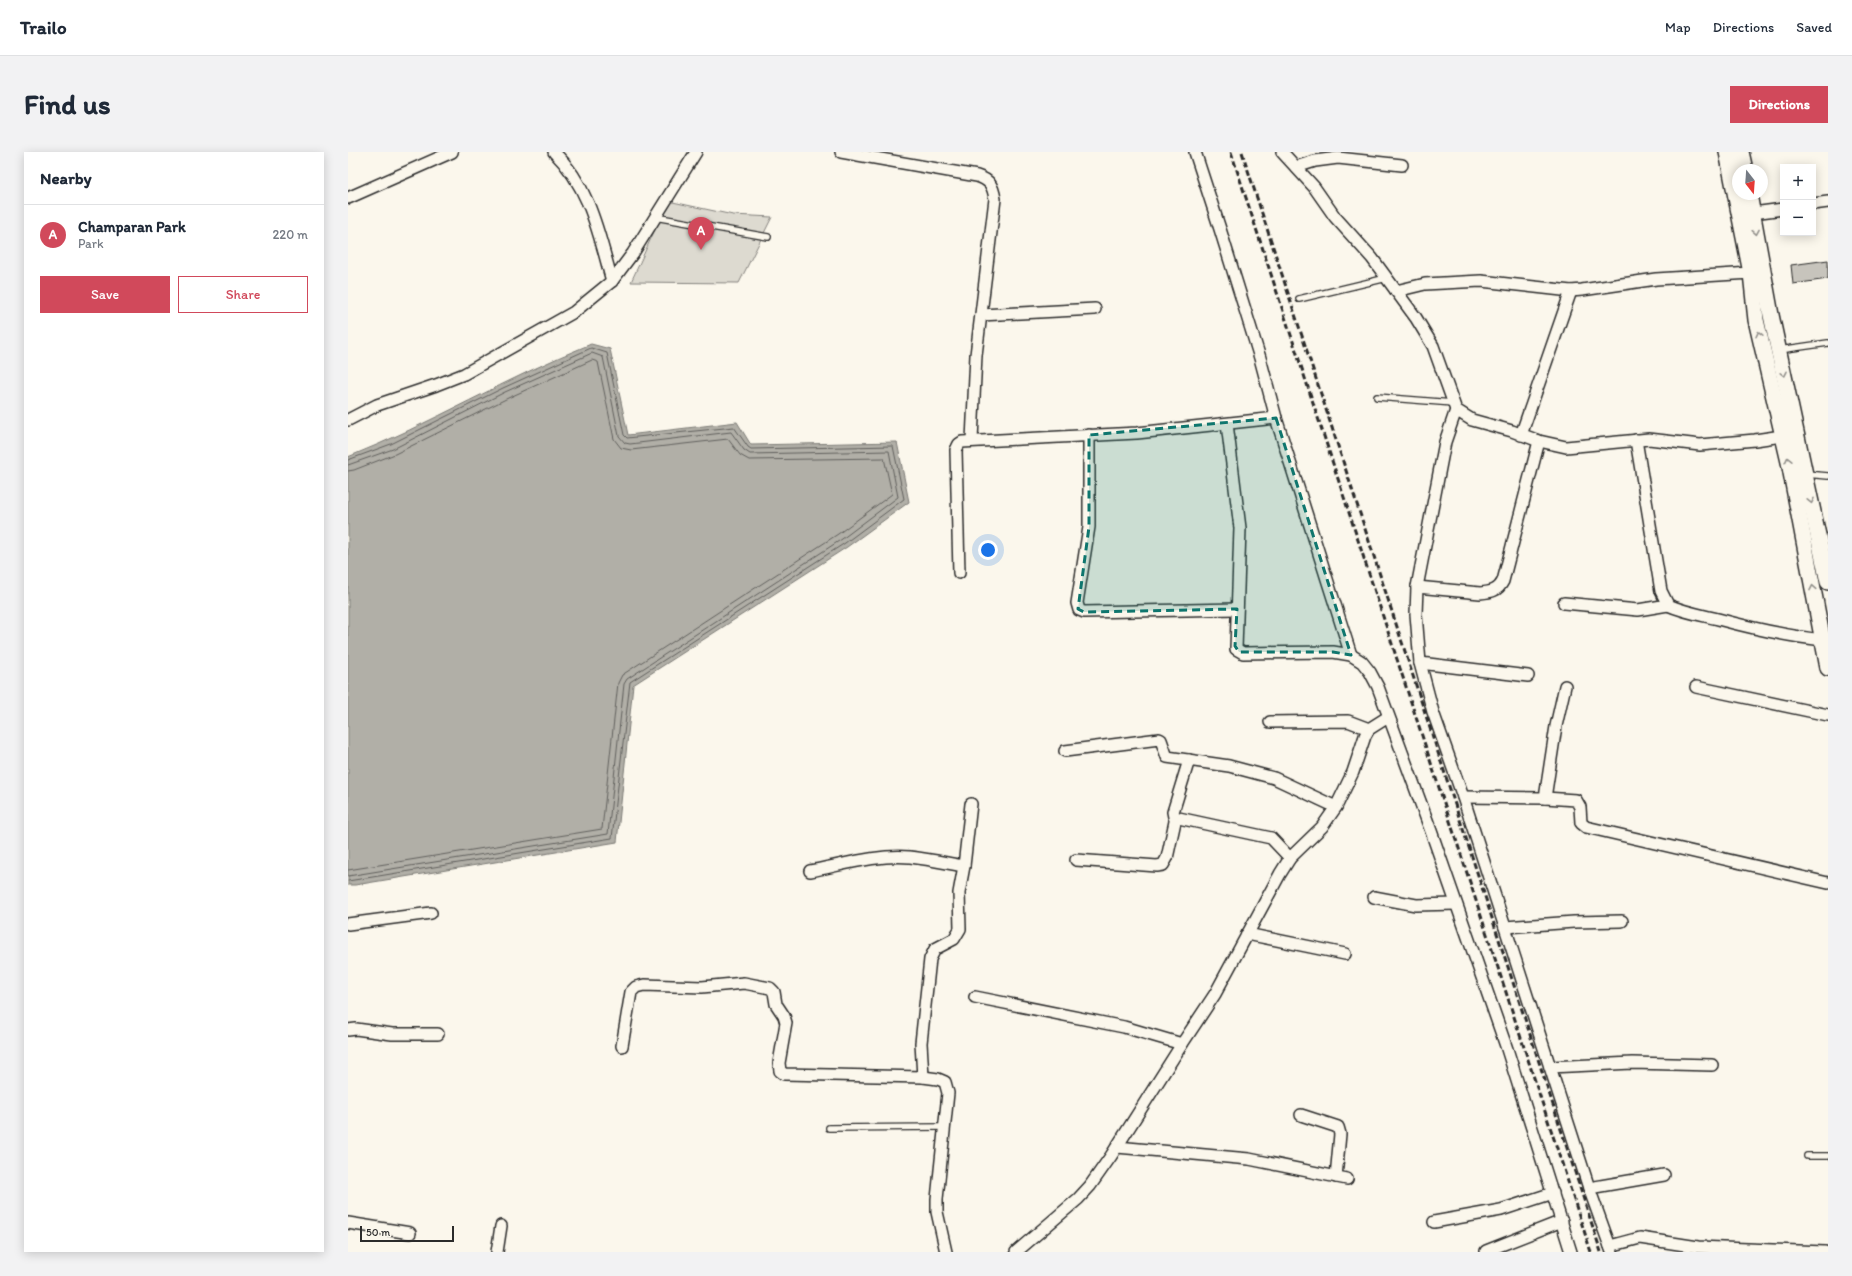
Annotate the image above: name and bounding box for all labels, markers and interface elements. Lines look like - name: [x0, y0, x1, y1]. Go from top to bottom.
- text: Trailo: [20, 16, 67, 39]
- text: Map: [1665, 19, 1691, 36]
- text: Directions: [1713, 19, 1774, 36]
- text: Saved: [1796, 19, 1832, 36]
- button: Directions: [1730, 86, 1828, 123]
- text: Find us: [24, 87, 111, 121]
- north arrow: [1732, 164, 1768, 200]
- map controls: [1780, 164, 1816, 236]
- button: +: [1780, 164, 1816, 200]
- text: Nearby: [40, 168, 92, 188]
- button: −: [1780, 200, 1816, 236]
- pin: A: [688, 217, 714, 250]
- text: Champaran Park: [78, 218, 186, 236]
- text: A: [49, 227, 57, 242]
- text: 220 m: [272, 227, 308, 242]
- one-way arrow: [1751, 229, 1760, 235]
- text: Park: [78, 236, 104, 251]
- button: Save: [40, 276, 170, 313]
- button: Share: [178, 276, 308, 313]
- one-way arrow: [1756, 331, 1764, 337]
- one-way arrow: [1779, 371, 1787, 377]
- one-way arrow: [1785, 457, 1793, 464]
- one-way arrow: [1806, 498, 1815, 504]
- your location: [978, 540, 998, 560]
- one-way arrow: [1810, 585, 1818, 591]
- scale bar: [360, 1224, 454, 1243]
- text: 50 m: [366, 1226, 390, 1239]

